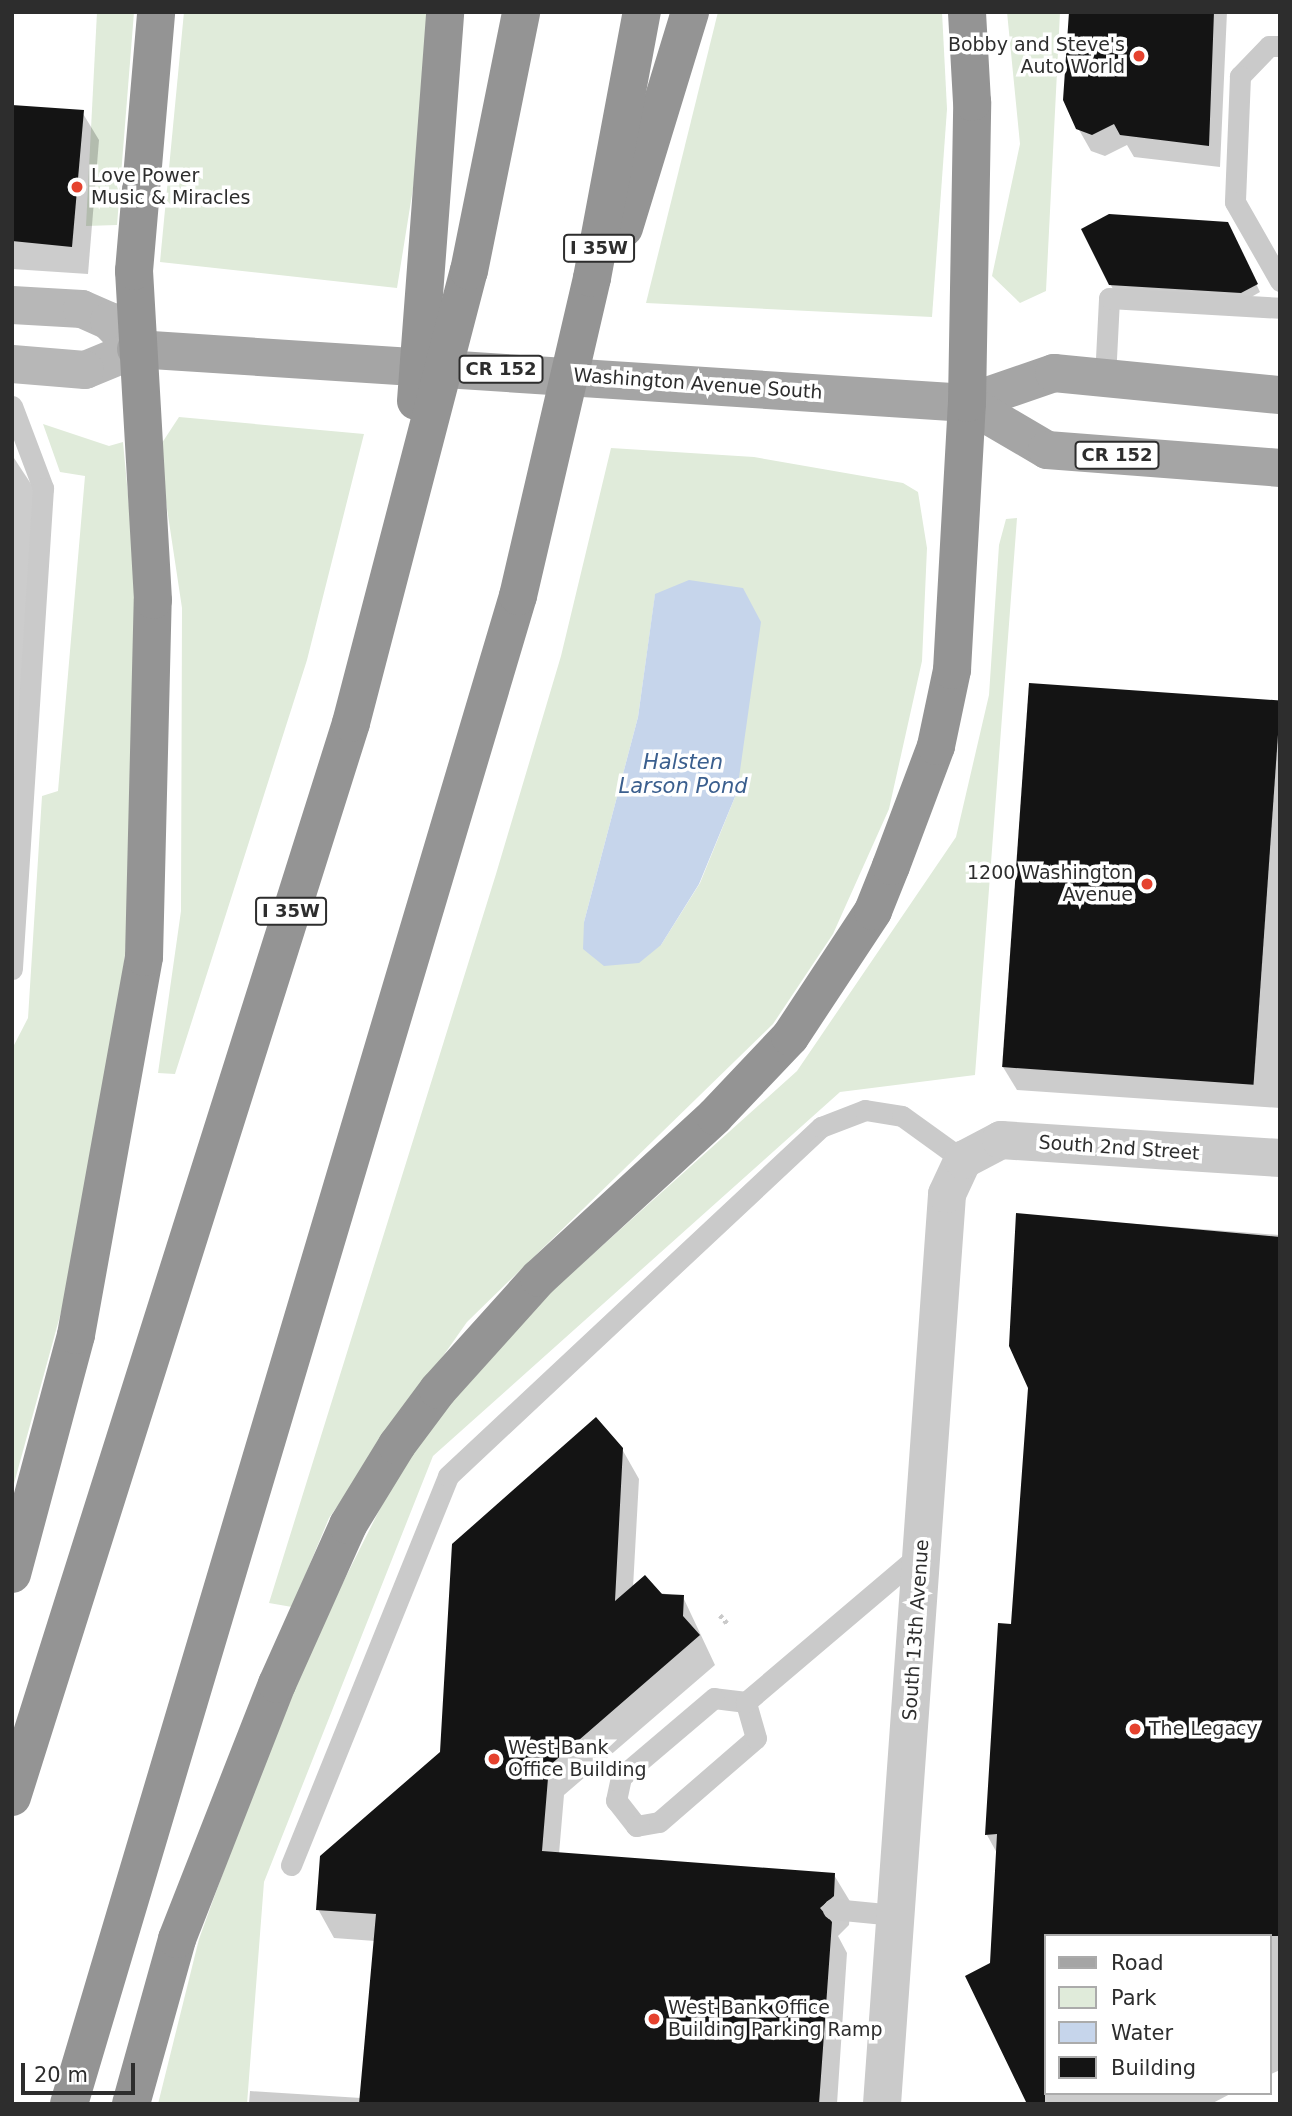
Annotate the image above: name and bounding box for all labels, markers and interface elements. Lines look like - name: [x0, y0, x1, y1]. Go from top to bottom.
- place label: Bobby and Steve's Auto World: [948, 34, 1125, 78]
- marker: Bobby and Steve's Auto World: [1131, 48, 1147, 64]
- place label: Love Power Music & Miracles: [91, 165, 250, 209]
- marker: Love Power Music & Miracles: [69, 179, 85, 195]
- road number: I 35W: [562, 234, 636, 262]
- road number: CR 152: [457, 354, 545, 384]
- street label: Washington Avenue South: [573, 364, 823, 404]
- road number: CR 152: [1073, 440, 1161, 470]
- water label: Halsten Larson Pond: [618, 749, 748, 799]
- place label: 1200 Washington Avenue: [967, 862, 1133, 906]
- marker: 1200 Washington Avenue: [1139, 876, 1155, 892]
- road number: I 35W: [254, 896, 328, 926]
- street label: South 2nd Street: [1038, 1131, 1200, 1165]
- street label: South 13th Avenue: [898, 1539, 934, 1721]
- place label: The Legacy: [1149, 1718, 1258, 1740]
- marker: The Legacy: [1127, 1721, 1143, 1737]
- place label: West Bank Office Building: [508, 1737, 647, 1781]
- marker: West Bank Office Building: [486, 1751, 502, 1767]
- legend: [1044, 1934, 1271, 2095]
- text: Road: [1111, 1951, 1164, 1975]
- text: Park: [1111, 1986, 1156, 2010]
- place label: West Bank Office Building Parking Ramp: [668, 1997, 883, 2041]
- marker: West Bank Office Building Parking Ramp: [646, 2011, 662, 2027]
- text: Water: [1111, 2021, 1173, 2045]
- scale bar: [24, 2050, 138, 2094]
- text: Building: [1111, 2056, 1196, 2080]
- text: 20 m: [34, 2063, 88, 2087]

